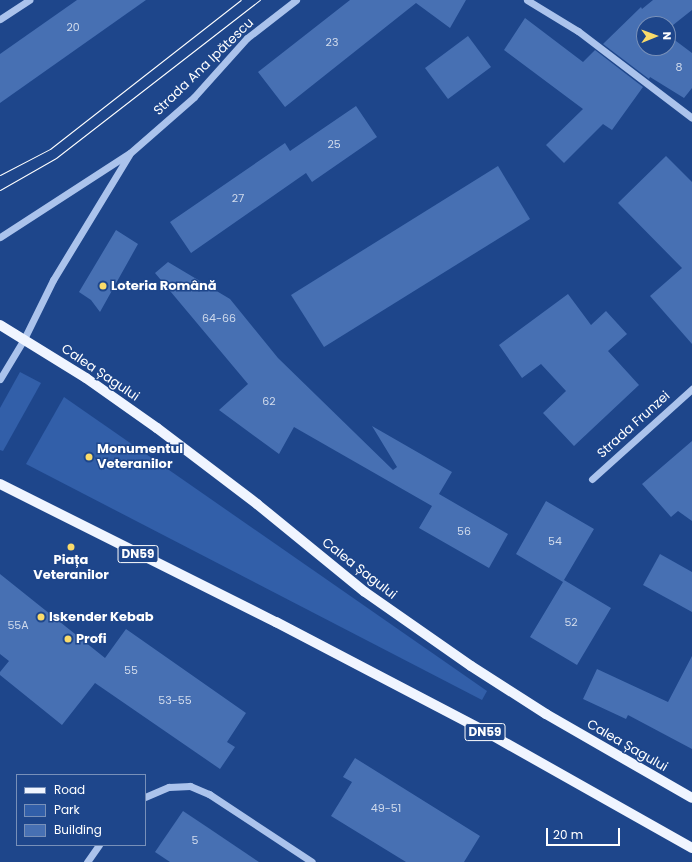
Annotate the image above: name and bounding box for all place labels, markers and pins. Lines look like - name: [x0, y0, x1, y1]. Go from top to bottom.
- place label: Loteria Română: [111, 278, 217, 294]
- marker: Loteria Română: [98, 281, 108, 291]
- place label: Monumentul Veteranilor: [97, 442, 183, 473]
- marker: Monumentul Veteranilor: [84, 452, 94, 462]
- marker: Piața Veteranilor: [66, 542, 76, 552]
- place label: Piața Veteranilor: [33, 553, 109, 584]
- place label: Iskender Kebab: [49, 609, 154, 625]
- marker: Iskender Kebab: [36, 612, 46, 622]
- place label: Profi: [76, 631, 106, 647]
- marker: Profi: [63, 634, 73, 644]

